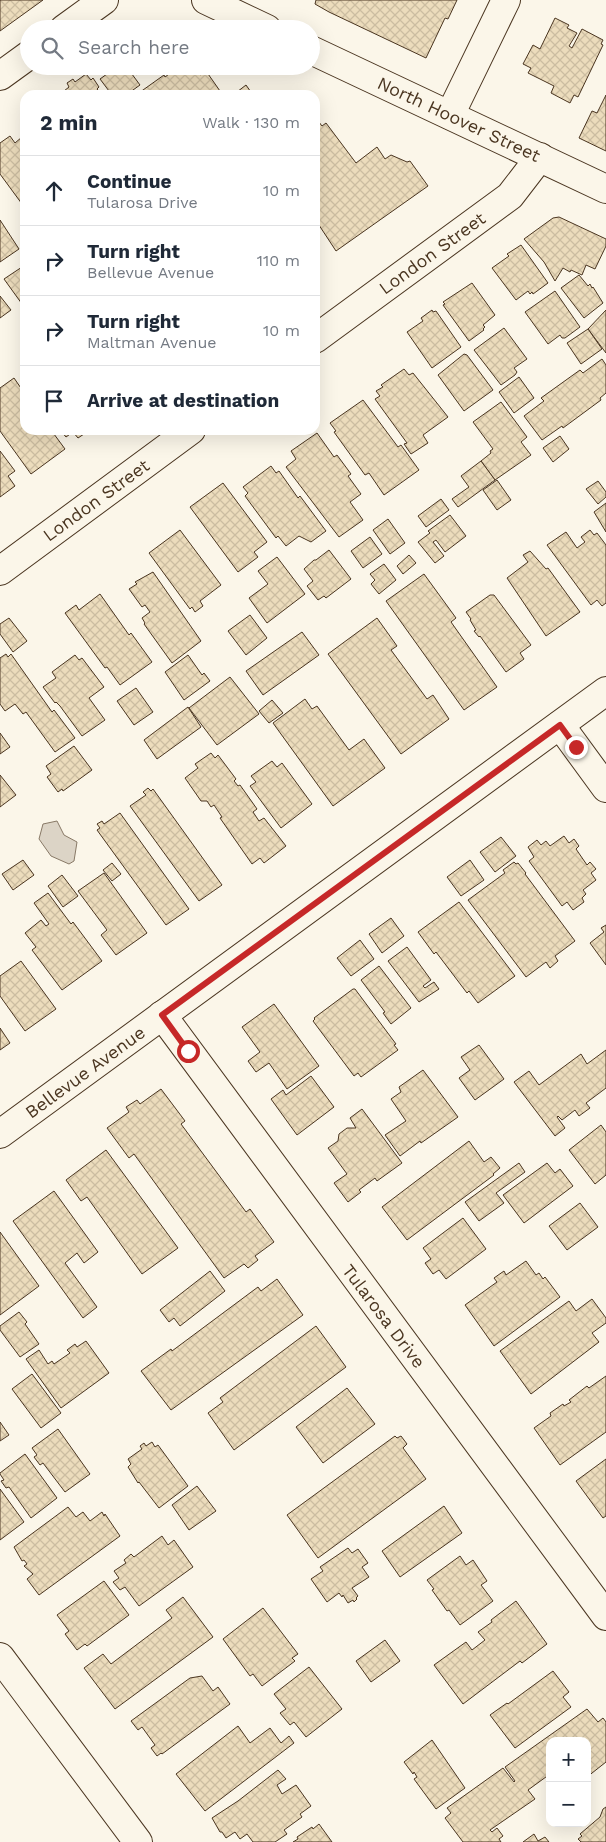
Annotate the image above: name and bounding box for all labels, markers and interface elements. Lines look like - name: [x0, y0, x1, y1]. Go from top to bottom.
- search box: [20, 20, 320, 75]
- icon: search: [38, 34, 66, 62]
- text: Search here: [78, 36, 189, 59]
- street label: North Hoover Street: [374, 72, 544, 166]
- text: 2 min: [40, 110, 97, 135]
- text: Walk · 130 m: [202, 113, 300, 132]
- text: Continue: [87, 170, 171, 193]
- icon: ahead: [40, 177, 68, 205]
- text: 10 m: [263, 181, 300, 200]
- text: Tularosa Drive: [87, 193, 198, 212]
- street label: London Street: [375, 207, 490, 299]
- text: Turn right: [87, 240, 180, 263]
- icon: right: [40, 247, 68, 275]
- text: 110 m: [257, 251, 300, 270]
- text: Bellevue Avenue: [87, 263, 214, 282]
- text: Turn right: [87, 310, 180, 333]
- icon: right: [40, 317, 68, 345]
- text: 10 m: [263, 321, 300, 340]
- text: Maltman Avenue: [87, 333, 217, 352]
- icon: arrive: [40, 387, 68, 415]
- text: Arrive at destination: [87, 389, 279, 412]
- street label: London Street: [39, 454, 154, 546]
- route end: [565, 736, 588, 759]
- street label: Bellevue Avenue: [21, 1021, 149, 1123]
- route start: [177, 1040, 200, 1063]
- street label: Tularosa Drive: [338, 1260, 430, 1372]
- map controls: [546, 1737, 591, 1827]
- button: +: [546, 1737, 591, 1782]
- button: −: [546, 1782, 591, 1827]

